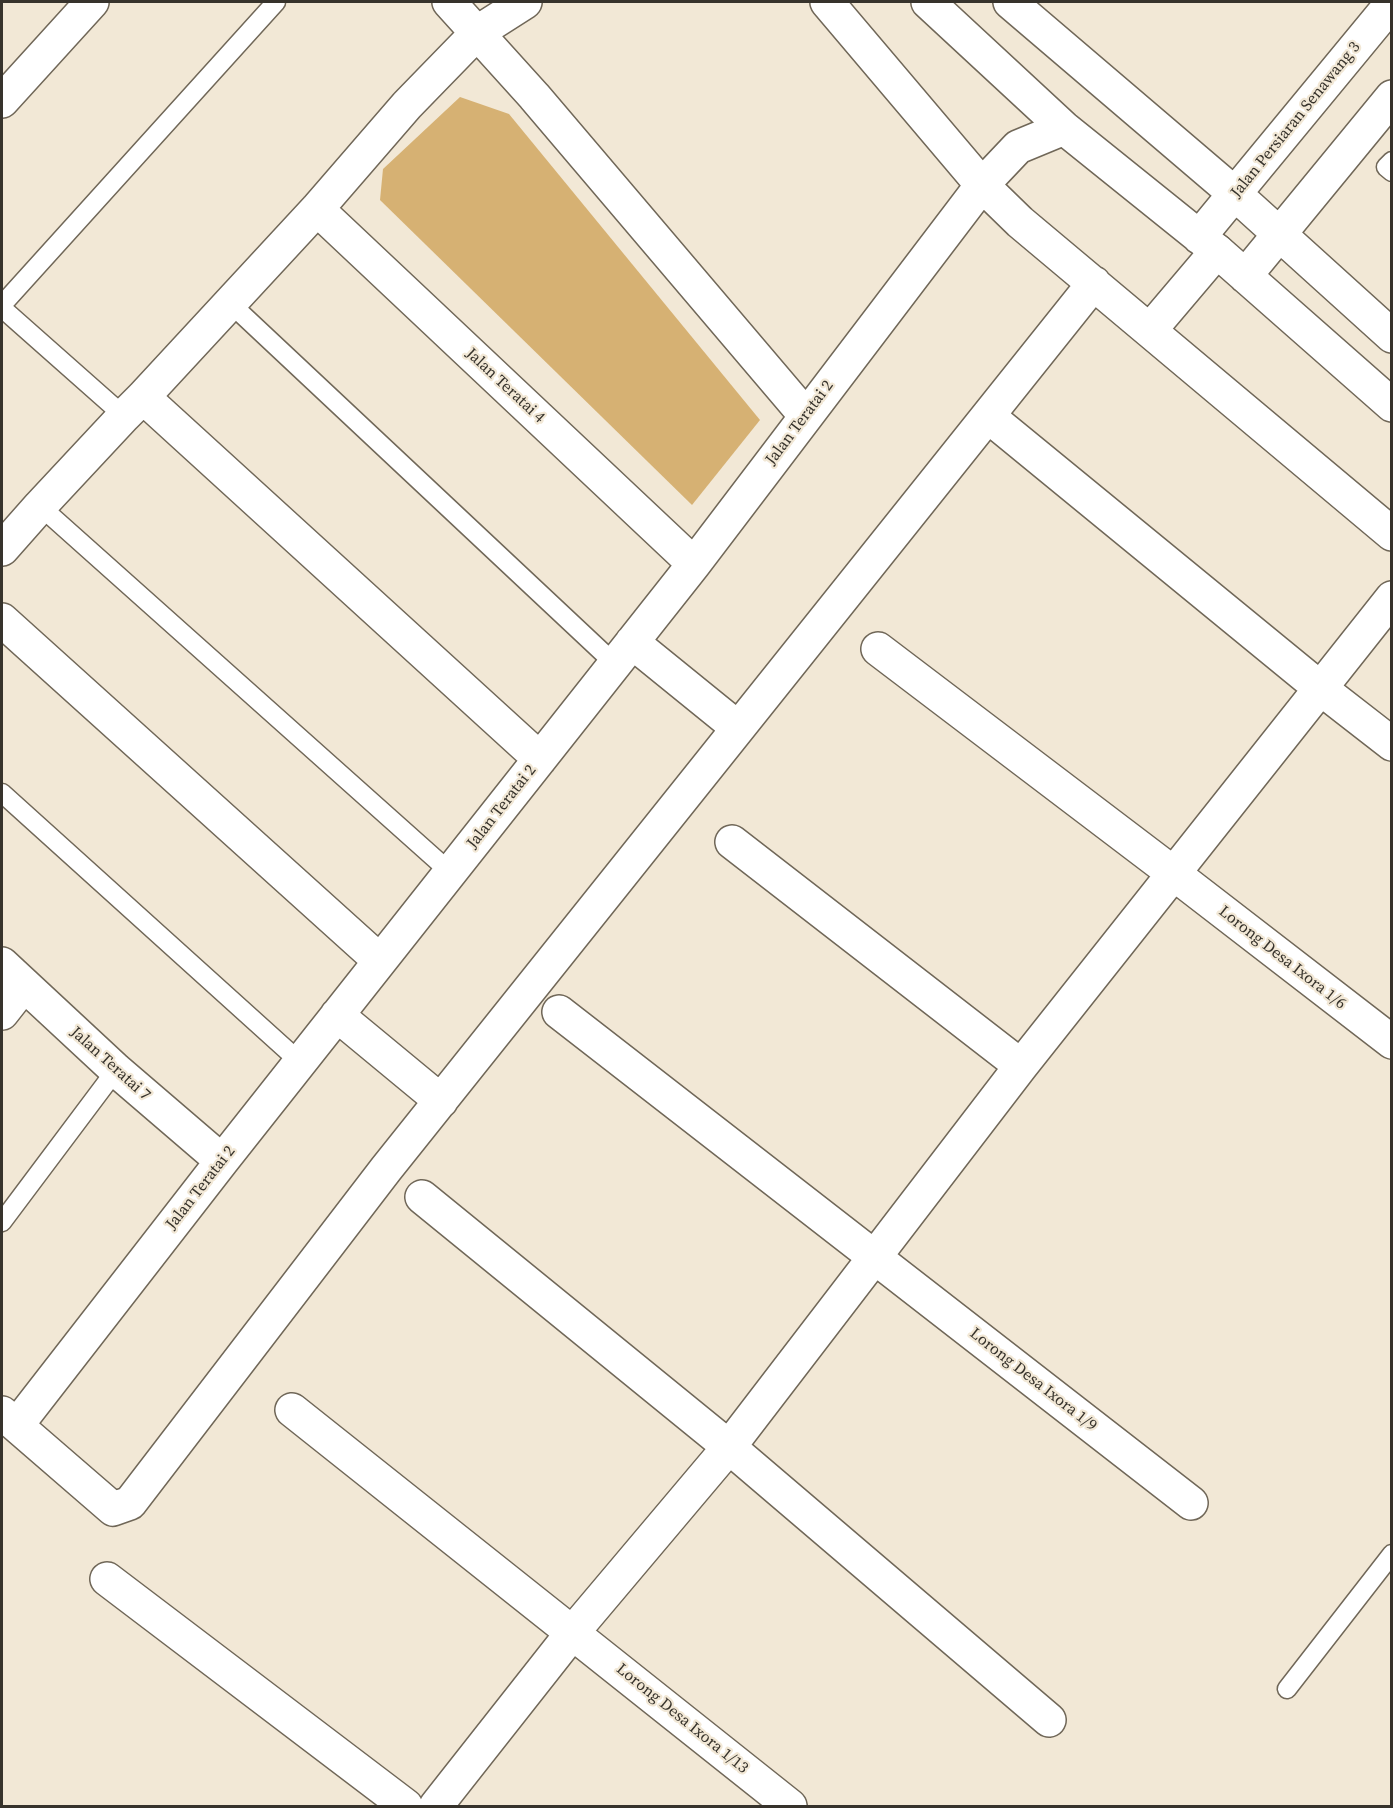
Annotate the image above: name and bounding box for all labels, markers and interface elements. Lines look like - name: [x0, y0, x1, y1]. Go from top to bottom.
- street label: Jalan Persiaran Senawang 3: [1227, 38, 1365, 202]
- street label: Jalan Teratai 4: [461, 345, 549, 427]
- street label: Jalan Teratai 2: [762, 377, 838, 469]
- street label: Jalan Teratai 2: [463, 761, 541, 853]
- street label: Lorong Desa Ixora 1/6: [1214, 902, 1350, 1014]
- street label: Jalan Teratai 7: [66, 1023, 154, 1105]
- street label: Jalan Teratai 2: [162, 1142, 240, 1234]
- street label: Lorong Desa Ixora 1/9: [965, 1324, 1101, 1436]
- street label: Lorong Desa Ixora 1/13: [612, 1660, 752, 1778]

